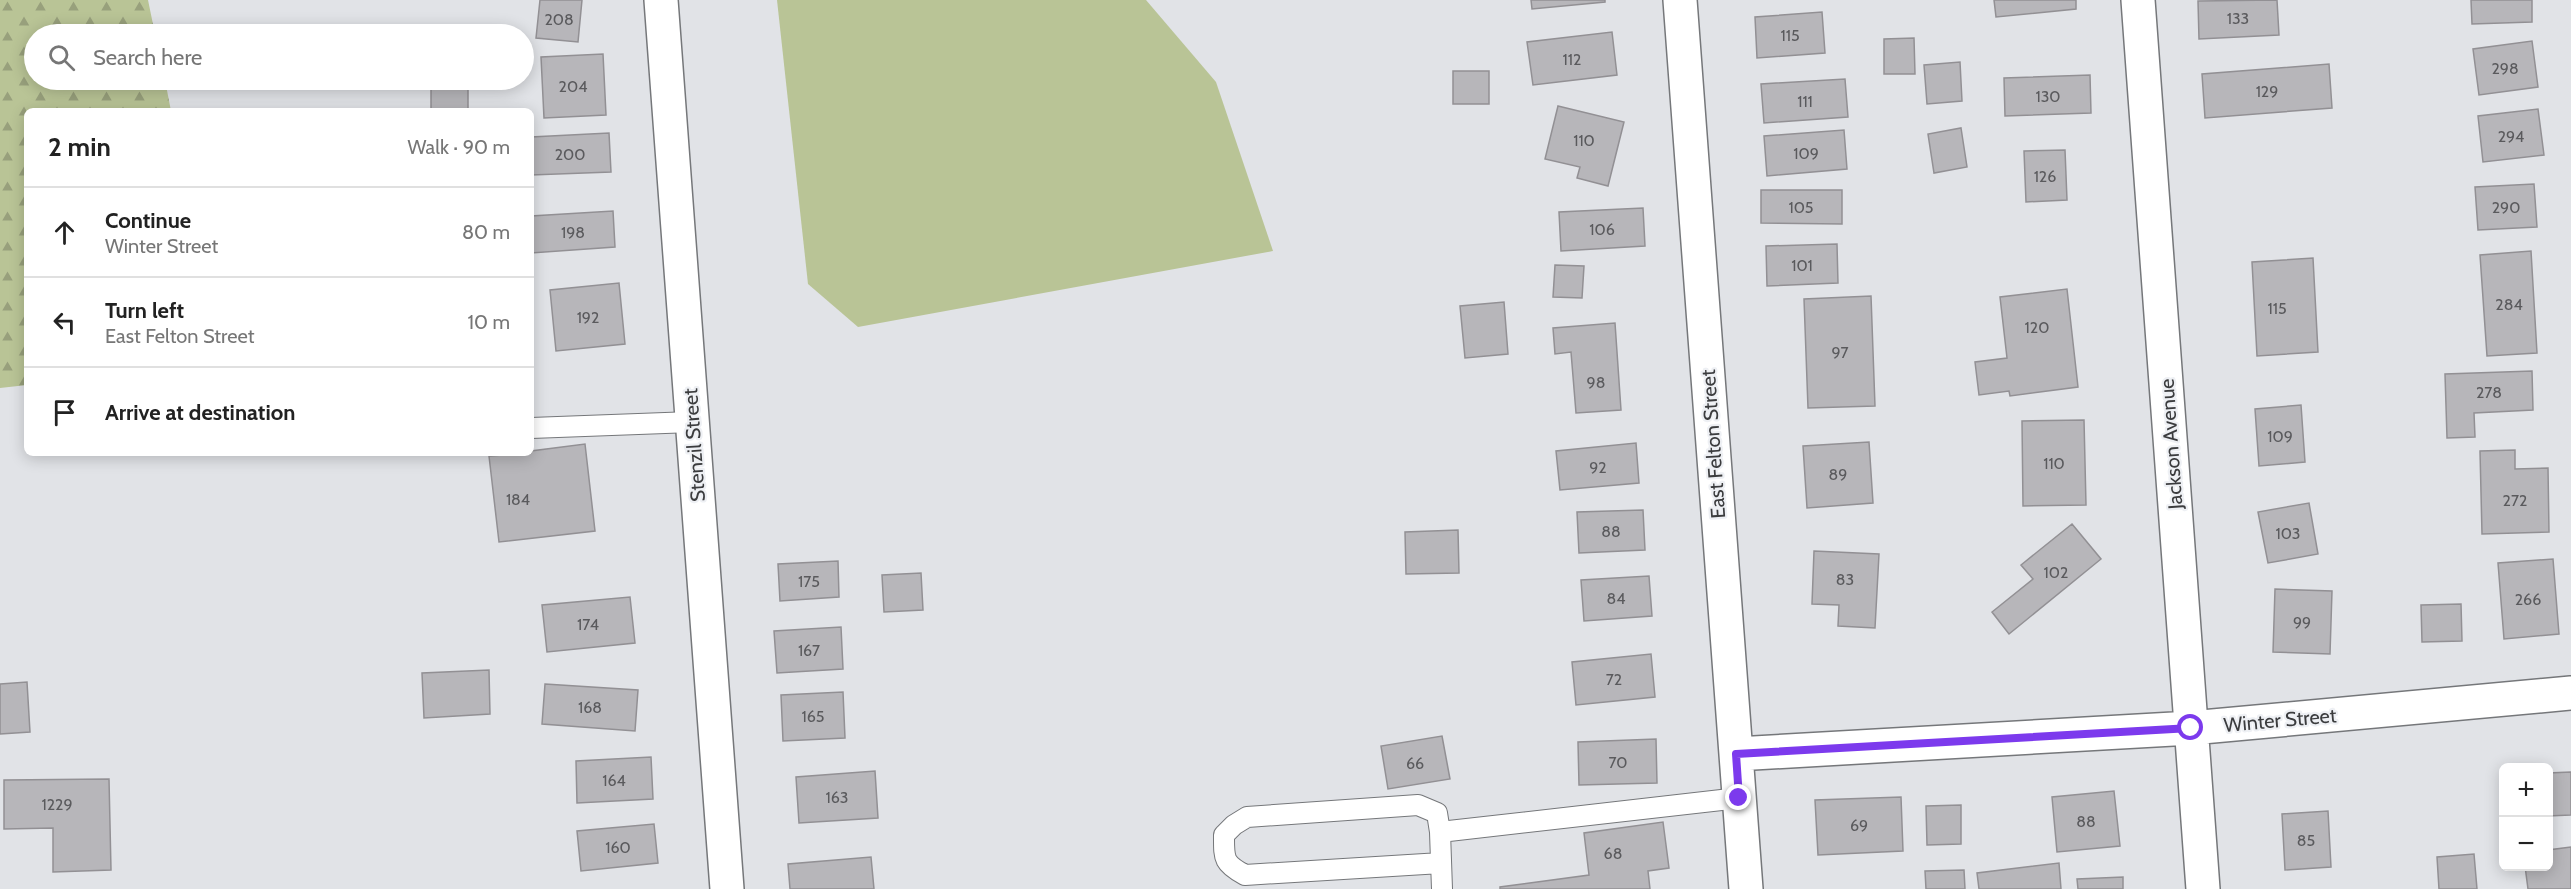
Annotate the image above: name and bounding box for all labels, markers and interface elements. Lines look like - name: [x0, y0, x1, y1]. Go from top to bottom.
- house number: 133: [2227, 9, 2249, 28]
- house number: 208: [544, 10, 574, 29]
- search box: [24, 24, 534, 90]
- house number: 115: [1780, 26, 1800, 45]
- icon: search: [45, 41, 78, 74]
- text: Search here: [93, 44, 202, 71]
- house number: 112: [1563, 50, 1581, 69]
- house number: 298: [2491, 59, 2519, 78]
- house number: 204: [559, 77, 587, 96]
- house number: 129: [2256, 82, 2278, 101]
- house number: 130: [2035, 87, 2061, 106]
- house number: 111: [1797, 92, 1813, 111]
- house number: 294: [2498, 127, 2524, 146]
- text: 2 min: [48, 131, 111, 163]
- house number: 110: [1573, 131, 1595, 150]
- text: Walk · 90 m: [407, 135, 510, 159]
- house number: 109: [1793, 144, 1819, 163]
- house number: 200: [555, 145, 585, 164]
- house number: 126: [2034, 167, 2056, 186]
- house number: 105: [1788, 198, 1814, 217]
- house number: 290: [2492, 198, 2520, 217]
- text: Continue: [105, 207, 191, 234]
- icon: ahead: [48, 216, 81, 249]
- text: 80 m: [462, 220, 510, 244]
- house number: 106: [1589, 220, 1615, 239]
- house number: 198: [561, 223, 585, 242]
- text: Winter Street: [105, 234, 218, 258]
- house number: 101: [1791, 256, 1813, 275]
- house number: 284: [2495, 295, 2523, 314]
- text: Turn left: [105, 297, 184, 324]
- house number: 115: [2267, 299, 2287, 318]
- icon: left: [48, 306, 81, 339]
- house number: 192: [577, 308, 599, 327]
- text: 10 m: [467, 310, 510, 334]
- house number: 120: [2025, 318, 2049, 337]
- text: East Felton Street: [105, 324, 254, 348]
- house number: 97: [1831, 343, 1849, 362]
- street label: East Felton Street: [1696, 368, 1730, 519]
- house number: 98: [1587, 373, 1605, 392]
- street label: Jackson Avenue: [2154, 378, 2188, 511]
- house number: 278: [2476, 383, 2502, 402]
- street label: Stenzil Street: [678, 387, 710, 503]
- icon: arrive: [48, 396, 81, 429]
- text: Arrive at destination: [105, 399, 295, 426]
- house number: 109: [2267, 427, 2293, 446]
- house number: 110: [2043, 454, 2065, 473]
- house number: 92: [1589, 458, 1607, 477]
- house number: 89: [1829, 465, 1847, 484]
- house number: 184: [506, 490, 530, 509]
- house number: 272: [2503, 491, 2527, 510]
- house number: 88: [1601, 522, 1621, 541]
- house number: 103: [2275, 524, 2301, 543]
- house number: 102: [2044, 563, 2068, 582]
- house number: 83: [1836, 570, 1854, 589]
- house number: 175: [798, 572, 820, 591]
- house number: 84: [1607, 589, 1625, 608]
- house number: 266: [2515, 590, 2541, 609]
- house number: 99: [2293, 613, 2311, 632]
- house number: 174: [577, 615, 599, 634]
- house number: 167: [798, 641, 820, 660]
- house number: 72: [1606, 670, 1622, 689]
- house number: 168: [578, 698, 602, 717]
- street label: Winter Street: [2223, 703, 2338, 737]
- house number: 165: [802, 707, 824, 726]
- route start: [2177, 714, 2203, 740]
- house number: 70: [1608, 753, 1628, 772]
- house number: 66: [1406, 754, 1424, 773]
- map controls: [2499, 763, 2553, 871]
- button: +: [2499, 763, 2553, 817]
- house number: 164: [602, 771, 626, 790]
- route end: [1725, 784, 1751, 810]
- house number: 163: [826, 788, 848, 807]
- house number: 1229: [41, 795, 73, 814]
- house number: 88: [2076, 812, 2096, 831]
- house number: 69: [1850, 816, 1868, 835]
- button: −: [2499, 817, 2553, 871]
- house number: 85: [2297, 831, 2315, 850]
- house number: 160: [605, 838, 631, 857]
- house number: 68: [1604, 844, 1622, 863]

